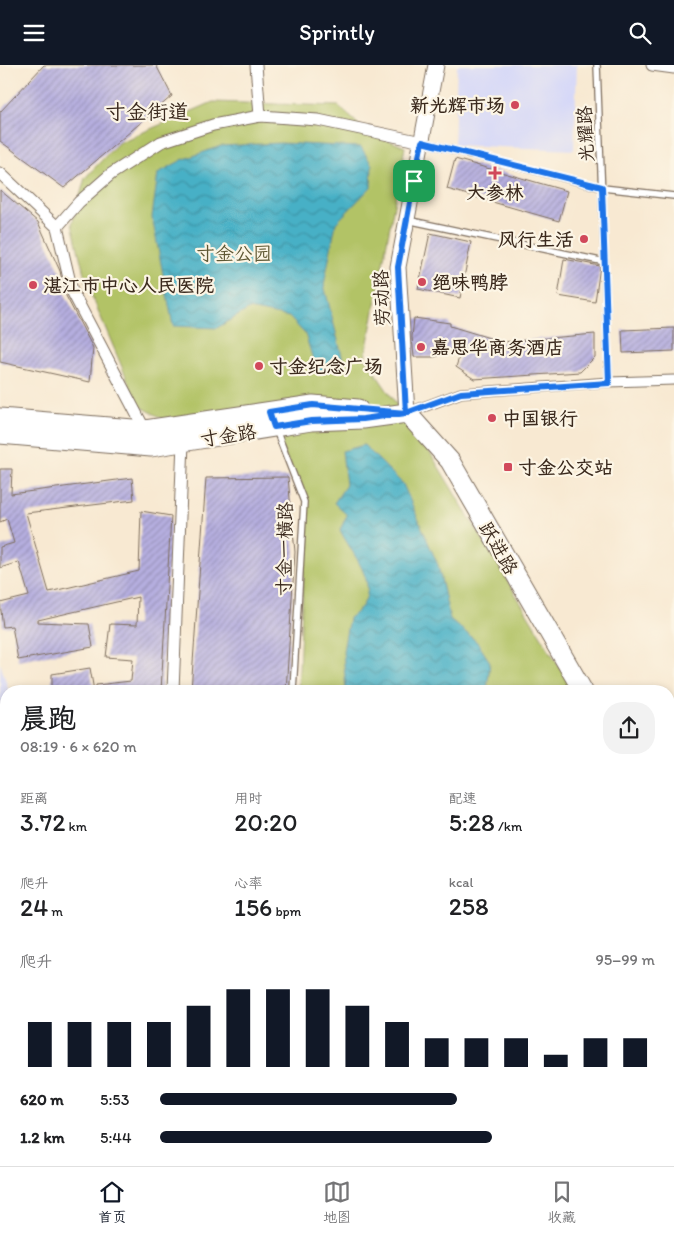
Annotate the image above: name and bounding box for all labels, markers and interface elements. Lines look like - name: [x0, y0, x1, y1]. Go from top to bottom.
- icon: menu: [20, 19, 48, 47]
- text: Sprintly: [299, 19, 375, 46]
- icon: search: [626, 19, 654, 47]
- place label: 新光辉市场: [410, 94, 505, 117]
- district label: 寸金街道: [105, 99, 189, 124]
- marker: 新光辉市场: [509, 99, 521, 111]
- street label: 光耀路: [573, 105, 598, 163]
- pin: [393, 160, 435, 202]
- icon: arrive: [400, 167, 428, 195]
- marker: 大参林: [489, 167, 501, 179]
- place label: 大参林: [466, 181, 524, 204]
- place label: 风行生活: [498, 228, 574, 251]
- marker: 风行生活: [578, 233, 590, 245]
- park label: 寸金公园: [196, 242, 272, 265]
- street label: 劳动路: [369, 269, 394, 327]
- place label: 绝味鸭脖: [432, 271, 508, 294]
- place label: 湛江市中心人民医院: [43, 274, 214, 297]
- marker: 绝味鸭脖: [416, 276, 428, 288]
- marker: 湛江市中心人民医院: [27, 279, 39, 291]
- place label: 嘉思华商务酒店: [431, 336, 564, 359]
- marker: 嘉思华商务酒店: [415, 341, 427, 353]
- place label: 寸金纪念广场: [269, 355, 383, 378]
- marker: 寸金纪念广场: [253, 360, 265, 372]
- place label: 中国银行: [502, 407, 578, 430]
- marker: 中国银行: [486, 412, 498, 424]
- street label: 寸金路: [198, 420, 258, 451]
- place label: 寸金公交站: [518, 456, 613, 479]
- marker: 寸金公交站: [502, 461, 514, 473]
- street label: 寸金一横路: [272, 501, 297, 597]
- street label: 跃进路: [474, 518, 523, 579]
- text: 晨跑: [20, 701, 76, 735]
- button: share: [603, 702, 655, 754]
- text: 08:19 · 6 × 620 m: [20, 737, 137, 756]
- text: 距离: [20, 790, 48, 807]
- text: 用时: [234, 790, 262, 807]
- text: 配速: [449, 790, 477, 807]
- text: 3.72: [20, 807, 65, 837]
- text: 20:20: [234, 807, 298, 837]
- text: 5:28: [449, 807, 495, 837]
- text: km: [65, 818, 87, 835]
- text: /km: [495, 818, 522, 835]
- text: kcal: [449, 874, 474, 891]
- text: 爬升: [20, 875, 48, 892]
- text: 心率: [234, 875, 262, 892]
- text: 258: [449, 891, 489, 921]
- text: 24: [20, 892, 48, 922]
- text: 156: [234, 892, 272, 922]
- text: m: [48, 903, 63, 920]
- text: bpm: [272, 903, 301, 920]
- text: 95–99 m: [596, 950, 655, 969]
- text: 爬升: [20, 952, 52, 971]
- text: 620 m: [20, 1090, 64, 1109]
- text: 5:53: [100, 1090, 129, 1109]
- text: 1.2 km: [20, 1128, 65, 1147]
- text: 5:44: [100, 1128, 132, 1147]
- tab: 首页: [98, 1178, 126, 1226]
- tab: 地图: [323, 1178, 351, 1226]
- tab: 收藏: [548, 1178, 576, 1226]

